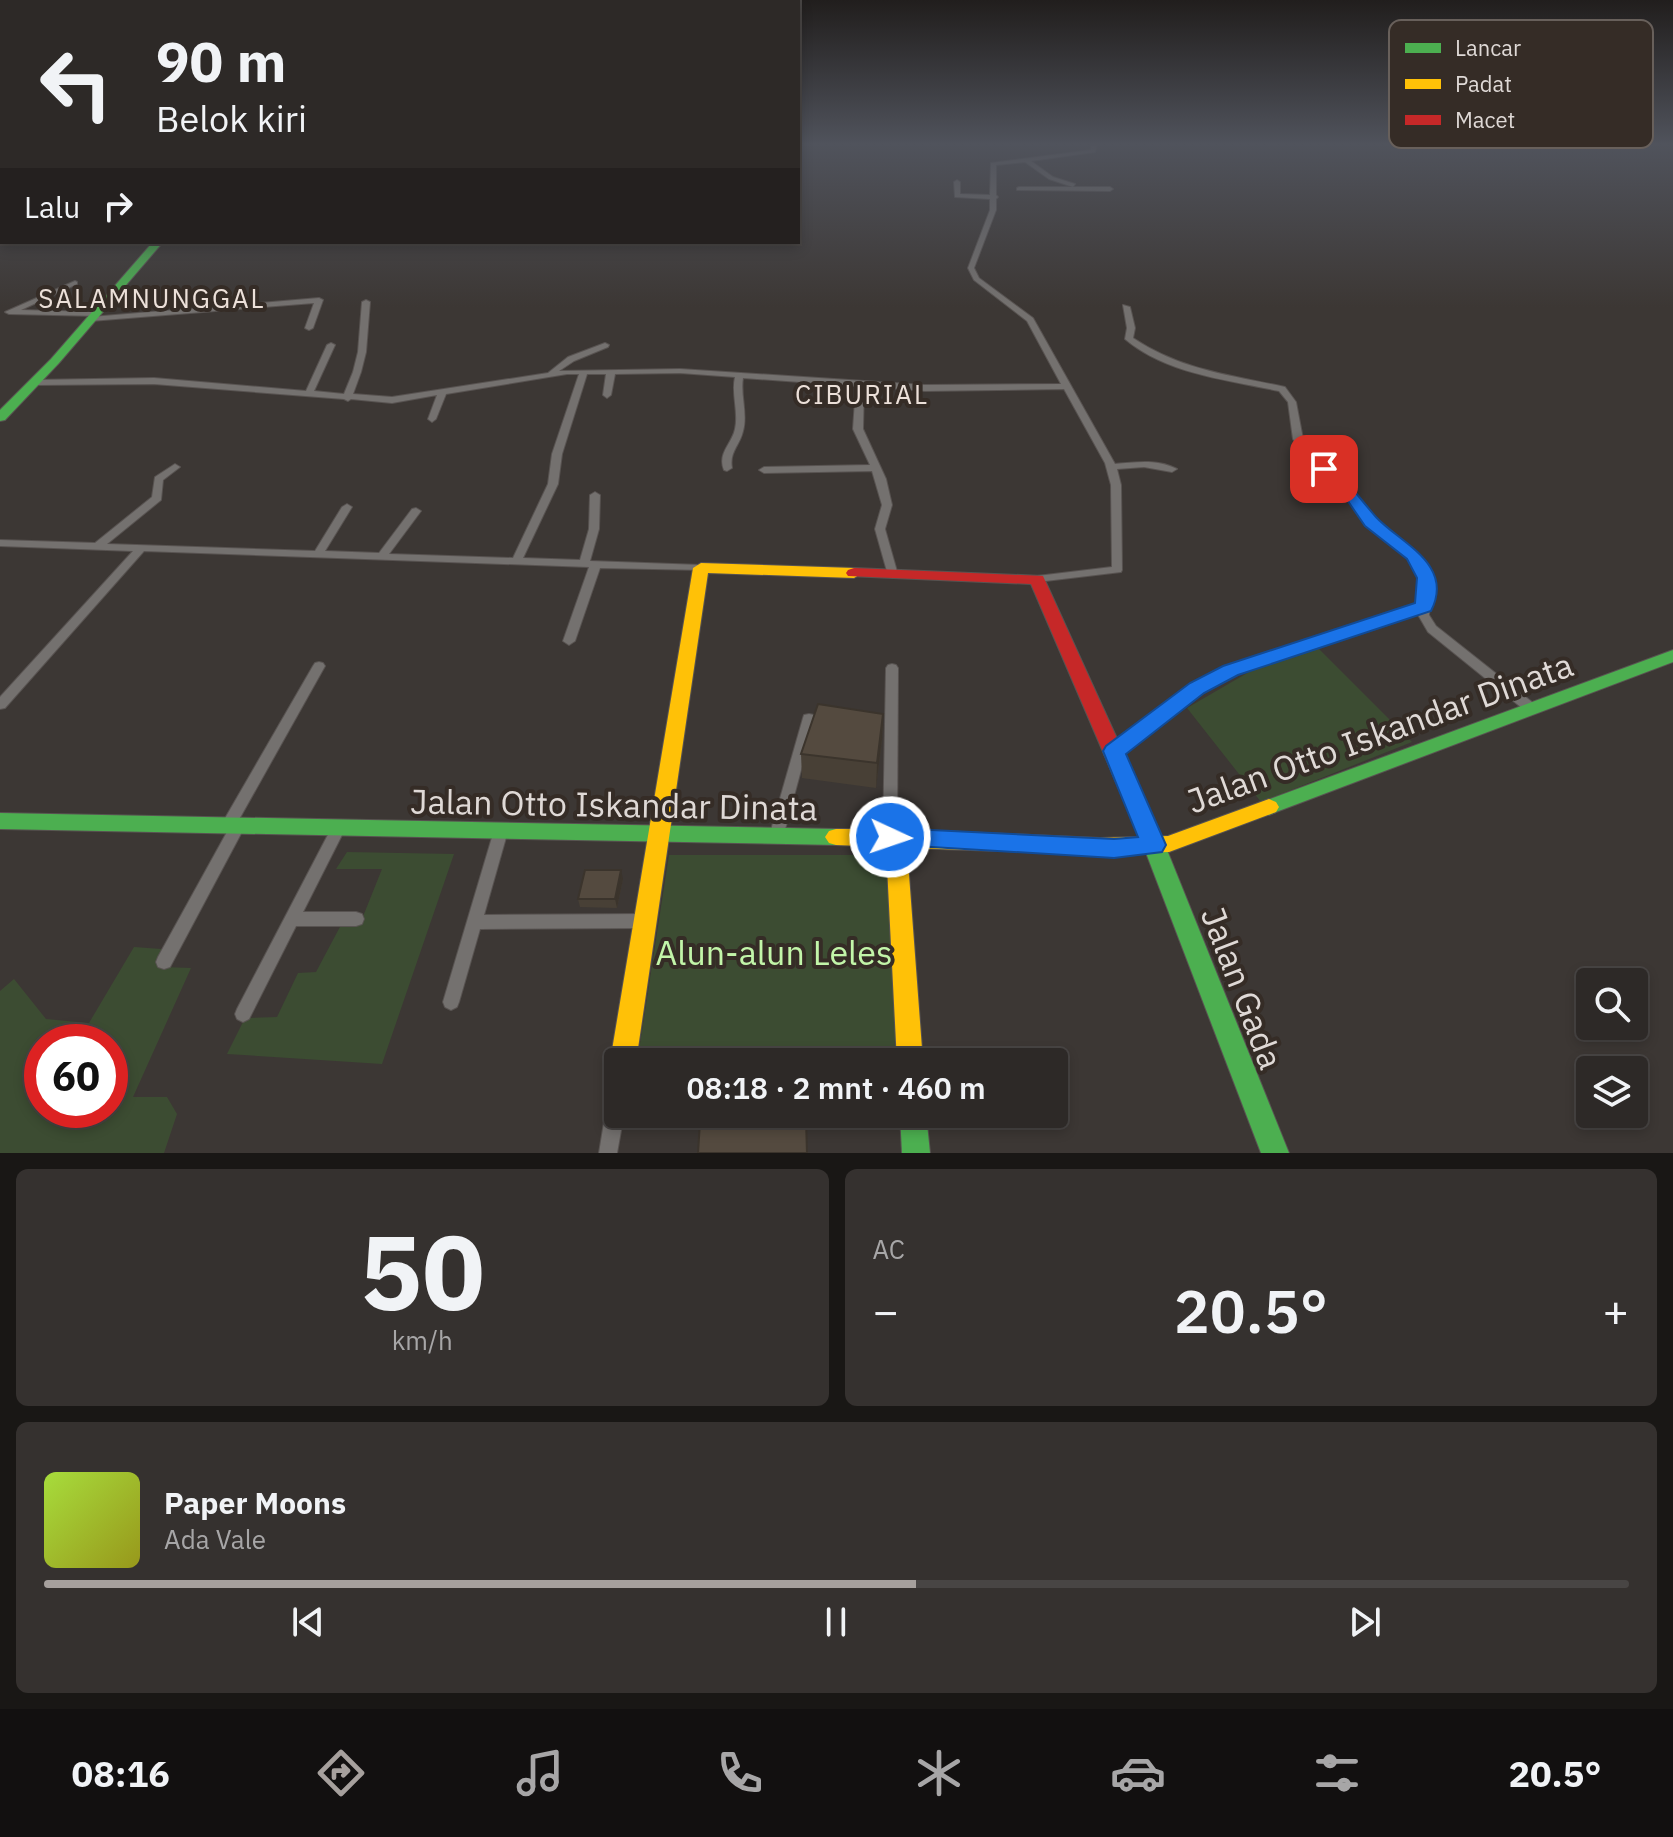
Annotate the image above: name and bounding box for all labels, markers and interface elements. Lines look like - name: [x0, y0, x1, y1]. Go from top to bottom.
- legend: [1389, 20, 1653, 148]
- text: 90 m: [156, 25, 286, 97]
- icon: left: [24, 32, 128, 136]
- text: Lancar: [1455, 33, 1521, 62]
- text: Padat: [1455, 69, 1512, 98]
- text: Belok kiri: [156, 95, 307, 142]
- text: Macet: [1455, 105, 1515, 134]
- icon: right: [96, 184, 140, 228]
- text: Lalu: [24, 187, 80, 226]
- district label: SALAMNUNGGAL: [38, 281, 266, 315]
- district label: CIBURIAL: [795, 377, 929, 411]
- pin: [1290, 435, 1358, 503]
- icon: arrive: [1302, 447, 1346, 491]
- street label: Jalan Otto Iskandar Dinata: [1181, 642, 1579, 822]
- street label: Jalan Otto Iskandar Dinata: [410, 778, 818, 830]
- position arrow: [848, 795, 932, 879]
- street label: Jalan Gada: [1192, 900, 1294, 1075]
- park label: Alun-alun Leles: [655, 930, 893, 974]
- map controls: [1576, 968, 1648, 1128]
- button: search: [1576, 968, 1648, 1040]
- speed limit sign: 60: [24, 1024, 128, 1128]
- button: layers: [1576, 1056, 1648, 1128]
- text: 08:18 · 2 mnt · 460 m: [686, 1068, 986, 1107]
- text: 50: [360, 1203, 485, 1339]
- text: AC: [873, 1232, 905, 1266]
- text: 20.5°: [1174, 1271, 1328, 1350]
- text: −: [873, 1282, 899, 1339]
- text: +: [1603, 1282, 1629, 1339]
- text: km/h: [392, 1323, 453, 1357]
- text: Paper Moons: [164, 1483, 346, 1522]
- text: Ada Vale: [164, 1522, 266, 1556]
- icon: previous: [286, 1600, 330, 1644]
- icon: pause: [814, 1600, 858, 1644]
- icon: next: [1343, 1600, 1387, 1644]
- icon: directions: [313, 1745, 369, 1801]
- icon: music: [512, 1745, 568, 1801]
- icon: phone: [712, 1745, 768, 1801]
- icon: climate: [911, 1745, 967, 1801]
- icon: car: [1110, 1745, 1166, 1801]
- icon: filters: [1309, 1745, 1365, 1801]
- text: 08:16: [72, 1750, 170, 1797]
- text: 20.5°: [1508, 1750, 1601, 1797]

